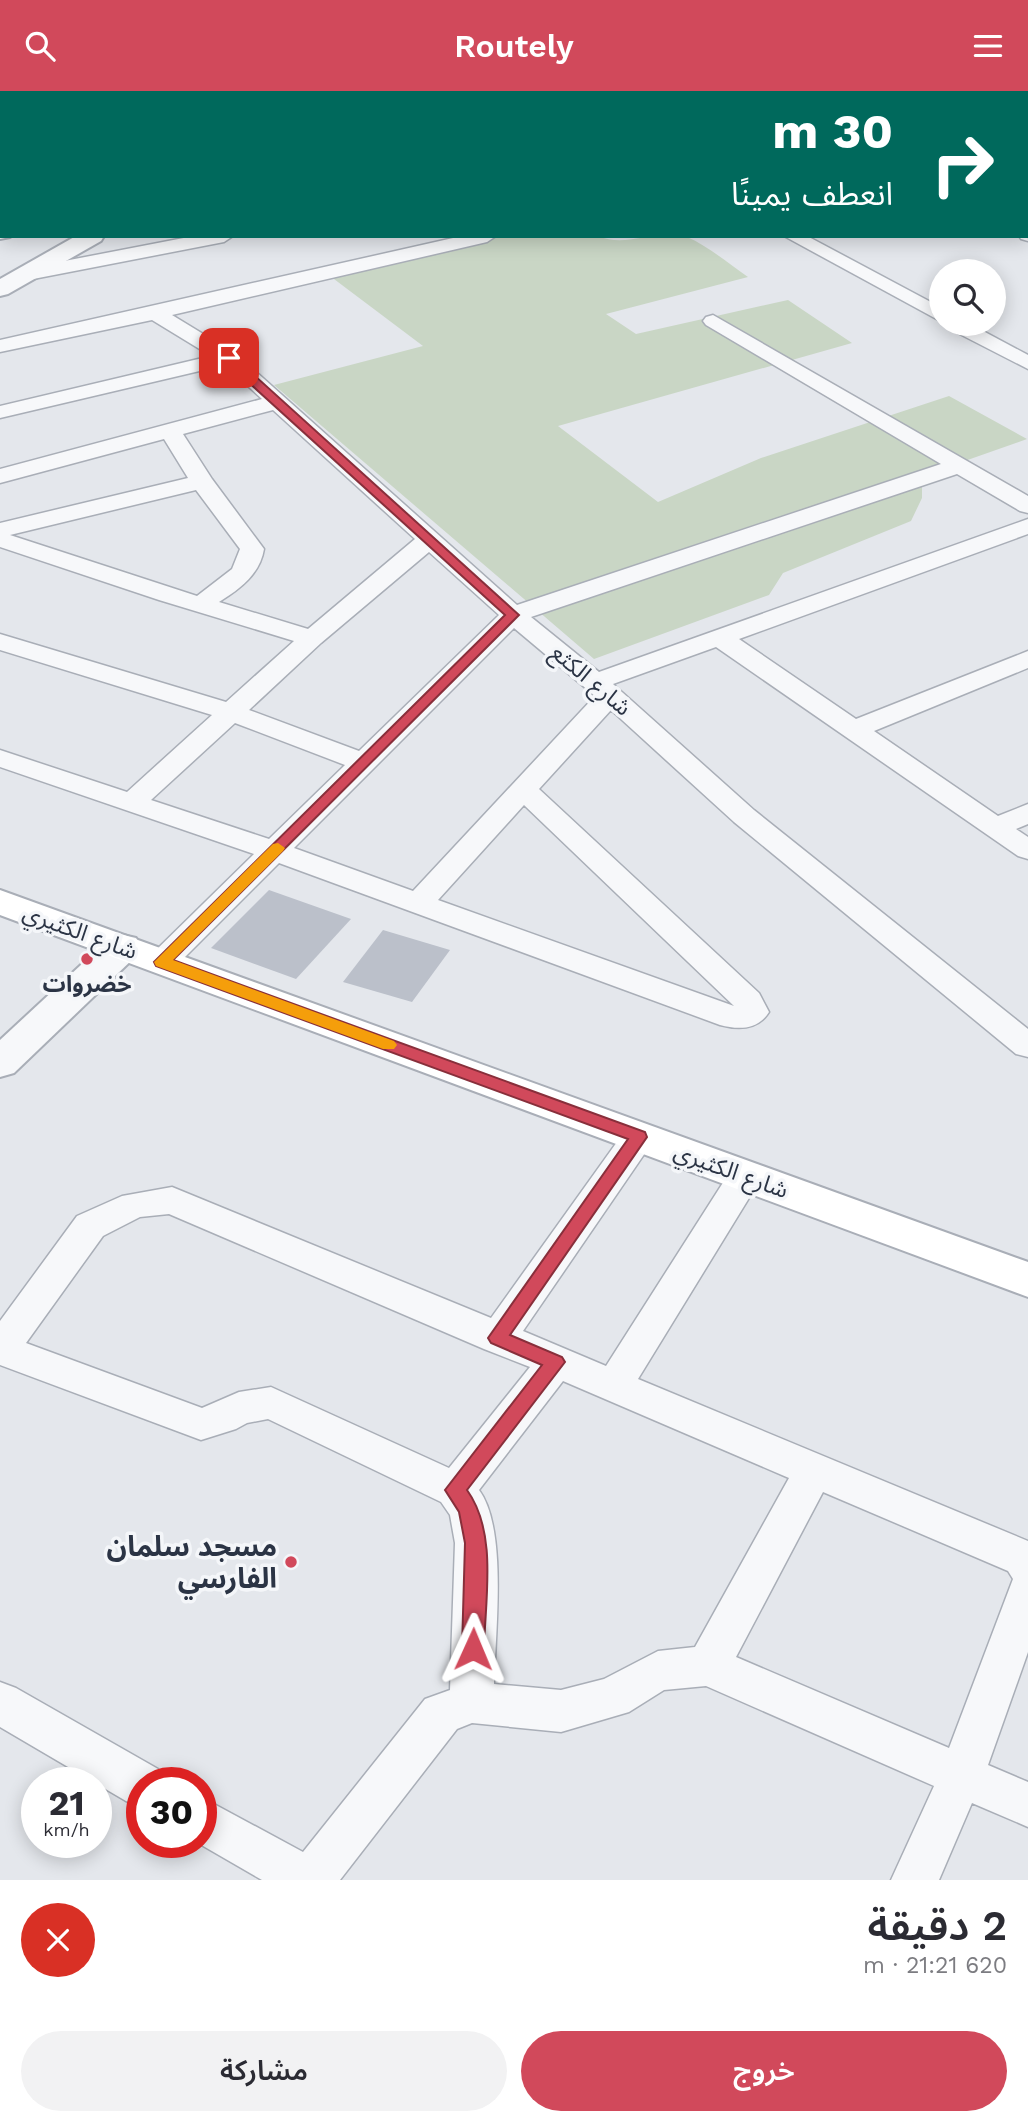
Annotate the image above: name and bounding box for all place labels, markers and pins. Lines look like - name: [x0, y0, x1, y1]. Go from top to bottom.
- pin: [199, 328, 259, 388]
- marker: خضروات: [79, 951, 95, 967]
- place label: خضروات: [42, 971, 132, 998]
- place label: مسجد سلمان الفارسي: [107, 1530, 277, 1600]
- marker: مسجد سلمان الفارسي: [283, 1554, 299, 1570]

